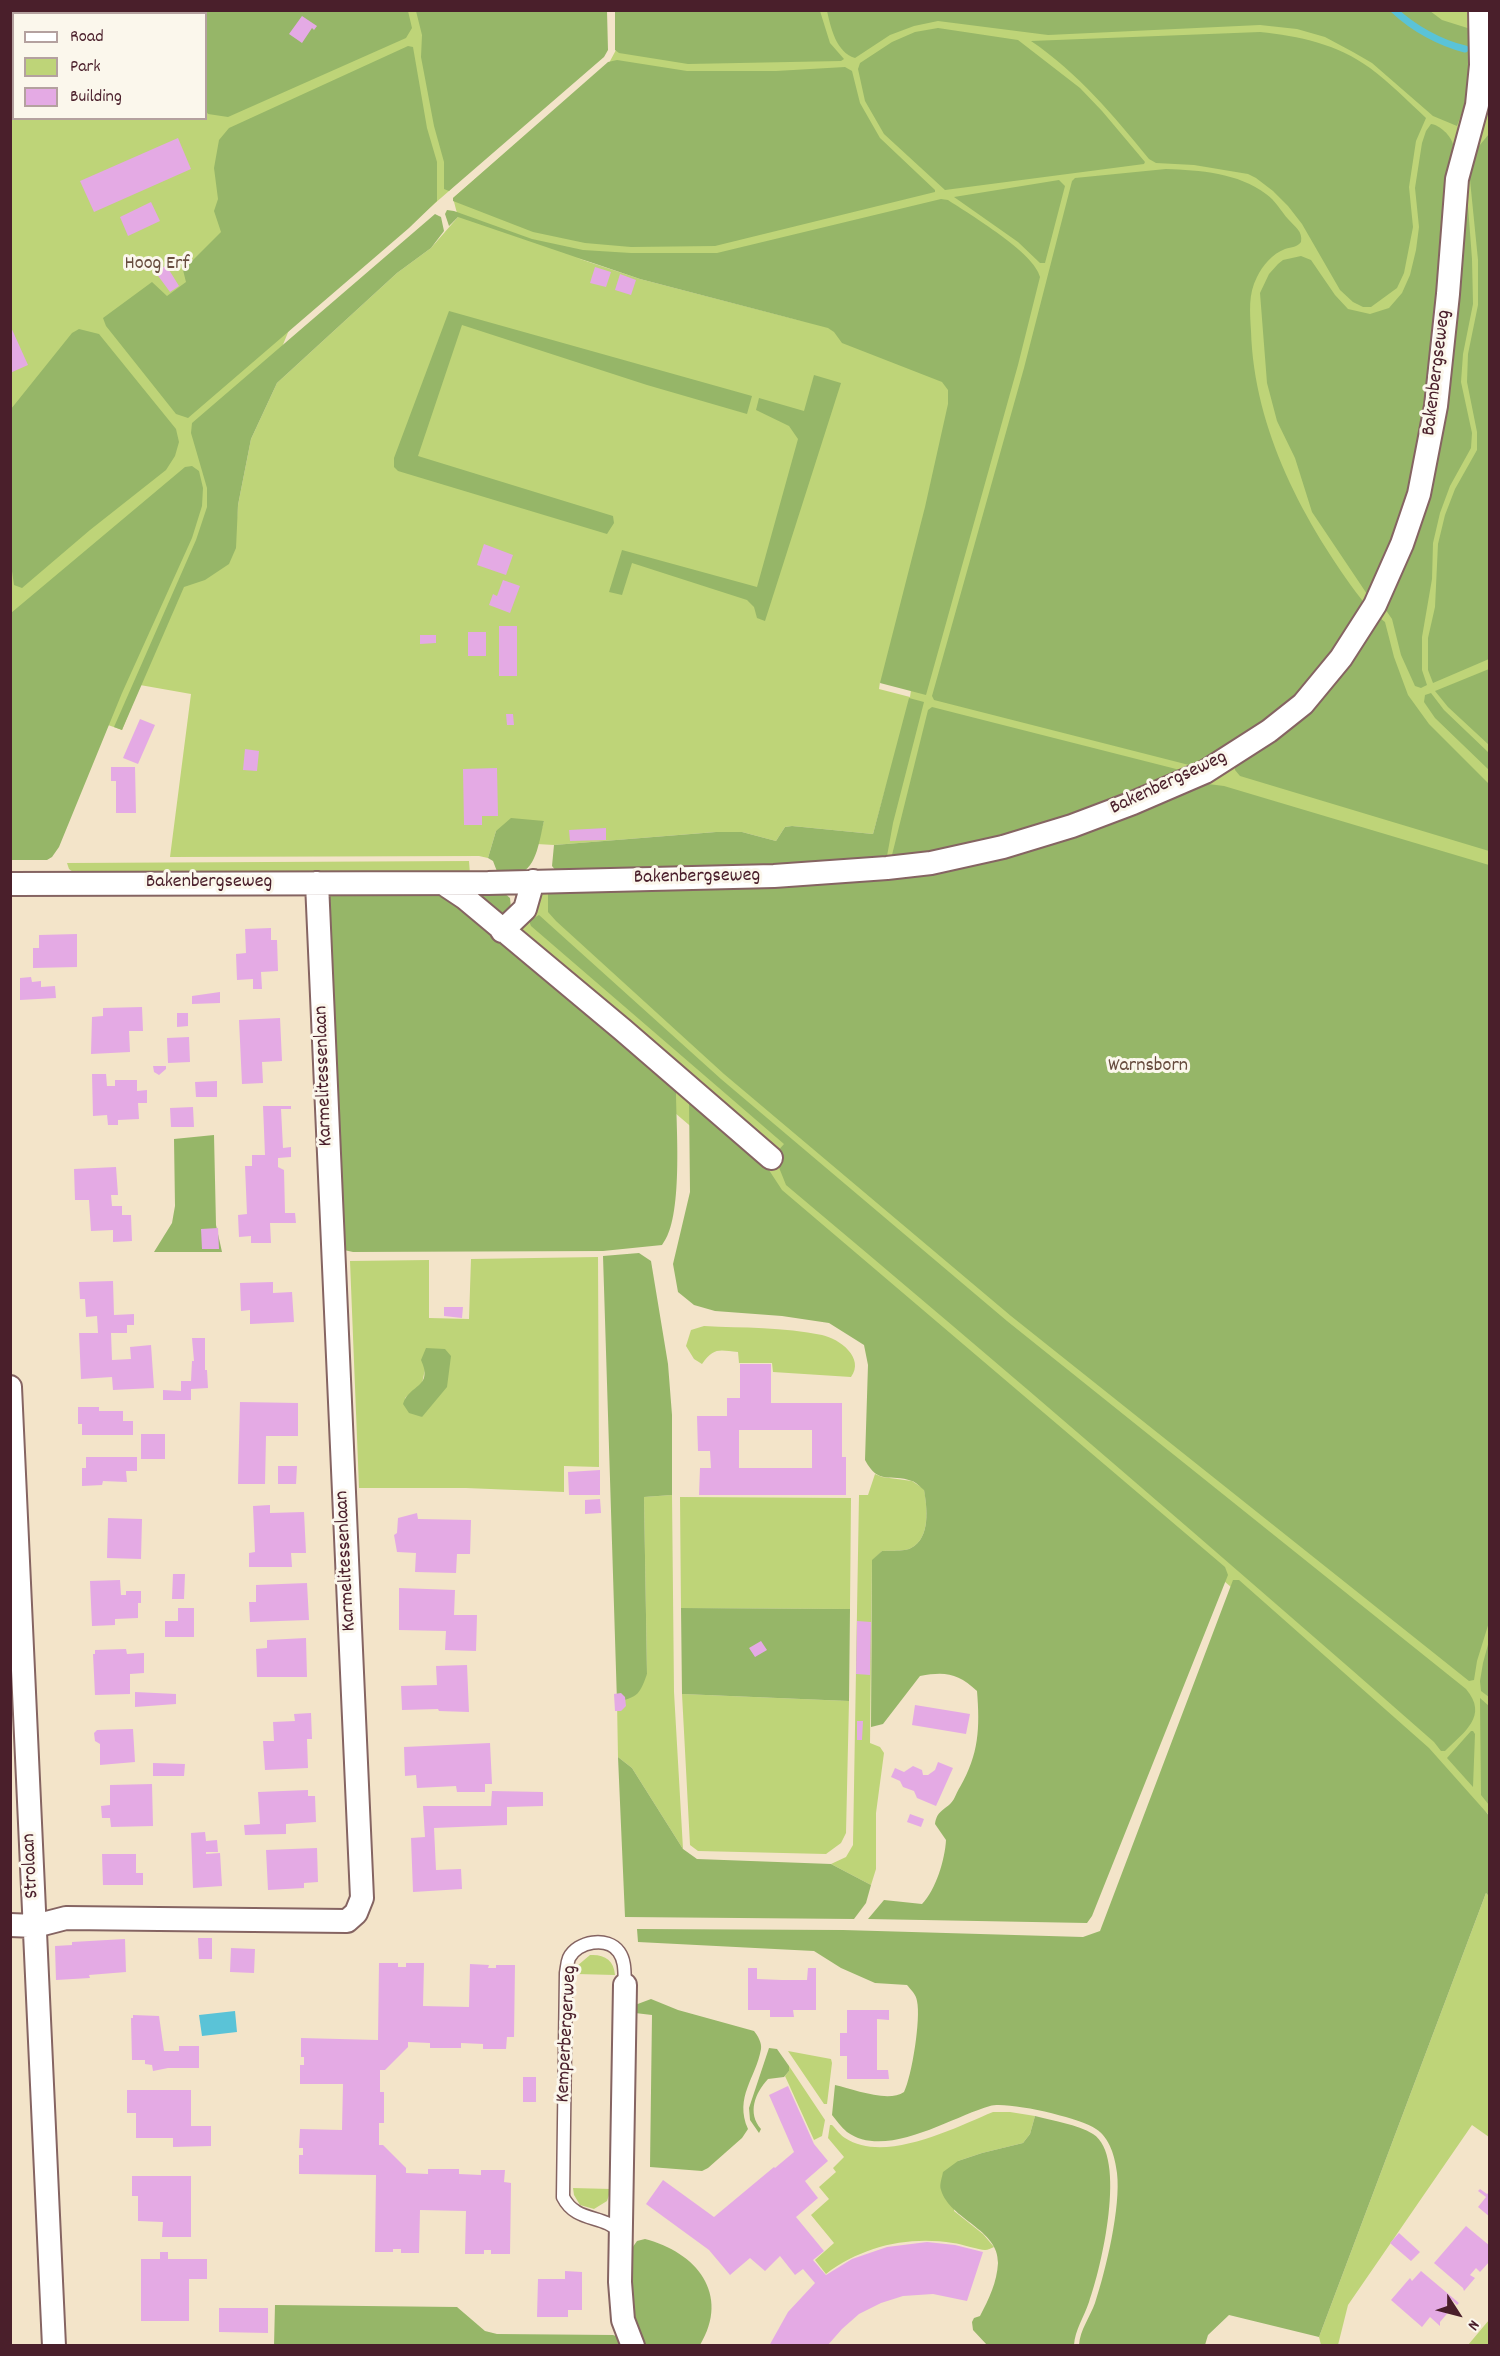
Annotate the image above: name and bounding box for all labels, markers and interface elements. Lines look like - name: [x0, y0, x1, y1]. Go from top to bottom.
- legend: [12, 12, 207, 120]
- text: Road: [70, 25, 104, 50]
- text: Park: [70, 55, 101, 80]
- text: Building: [70, 85, 122, 110]
- park label: Hoog Erf: [125, 253, 189, 277]
- street label: Bakenbergseweg: [1418, 309, 1458, 437]
- street label: Bakenbergseweg: [1107, 746, 1231, 822]
- street label: Bakenbergseweg: [634, 865, 760, 891]
- street label: Bakenbergseweg: [146, 871, 272, 895]
- street label: Karmelitessenlaan: [311, 1005, 339, 1147]
- park label: Warnsborn: [1108, 1055, 1188, 1079]
- street label: Karmelitessenlaan: [331, 1490, 363, 1632]
- street label: Strolaan: [18, 1833, 46, 1899]
- street label: Kemperbergerweg: [552, 1965, 584, 2103]
- north arrow: [1428, 2284, 1488, 2344]
- text: N: [1461, 2315, 1485, 2335]

